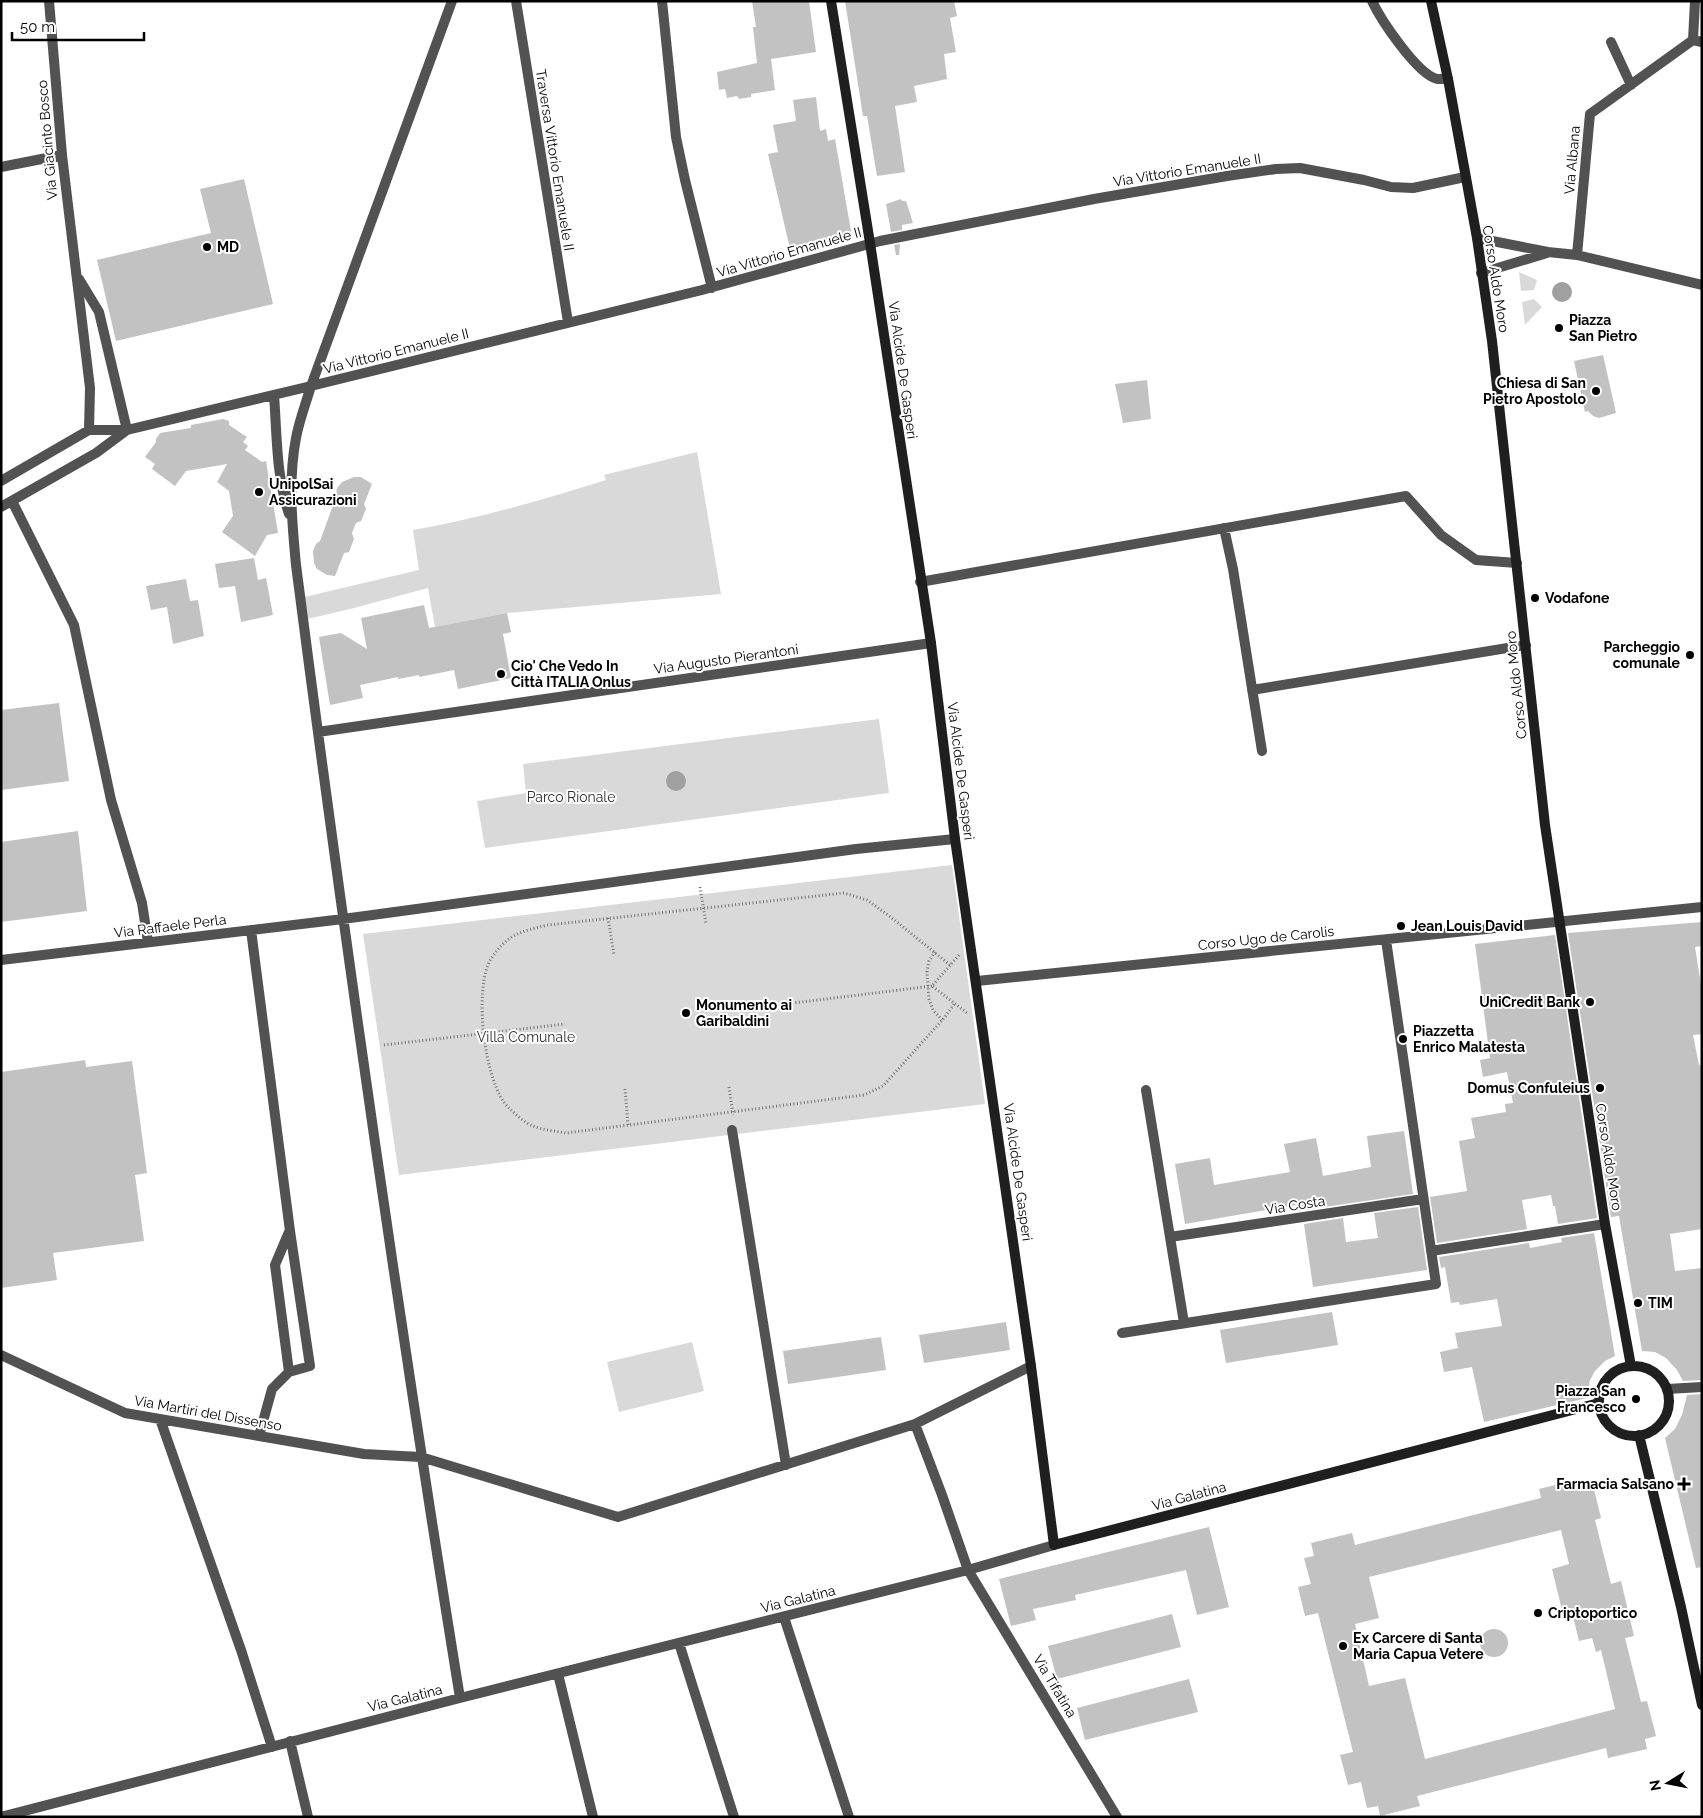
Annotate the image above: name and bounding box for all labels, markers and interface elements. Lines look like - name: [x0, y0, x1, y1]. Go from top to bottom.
- scale bar: [12, 10, 145, 42]
- text: 50 m: [20, 18, 55, 36]
- street label: Traversa Vittorio Emanuele II: [533, 68, 577, 252]
- street label: Via Giacinto Bosco: [34, 79, 60, 201]
- street label: Via Albana: [1561, 125, 1583, 195]
- street label: Via Vittorio Emanuele II: [1112, 150, 1262, 190]
- street label: Via Vittorio Emanuele II: [715, 224, 863, 280]
- street label: Corso Aldo Moro: [1480, 224, 1512, 334]
- place label: MD: [217, 239, 239, 255]
- marker: MD: [201, 241, 213, 253]
- street label: Via Alcide De Gasperi: [885, 300, 921, 440]
- place label: Piazza San Pietro: [1569, 312, 1638, 344]
- marker: Piazza San Pietro: [1553, 322, 1565, 334]
- street label: Via Vittorio Emanuele II: [322, 325, 470, 377]
- place label: Chiesa di San Pietro Apostolo: [1483, 375, 1587, 407]
- marker: Chiesa di San Pietro Apostolo: [1590, 385, 1602, 397]
- place label: UnipolSai Assicurazioni: [269, 476, 357, 508]
- marker: UnipolSai Assicurazioni: [253, 486, 265, 498]
- place label: Vodafone: [1545, 590, 1610, 606]
- marker: Vodafone: [1529, 592, 1541, 604]
- street label: Corso Aldo Moro: [1502, 630, 1530, 740]
- place label: Parcheggio comunale: [1603, 639, 1681, 671]
- street label: Via Augusto Pierantoni: [653, 641, 799, 677]
- marker: Parcheggio comunale: [1684, 649, 1696, 661]
- place label: Cio' Che Vedo In Città ITALIA Onlus: [511, 658, 631, 690]
- marker: Cio' Che Vedo In Città ITALIA Onlus: [495, 668, 507, 680]
- street label: Via Alcide De Gasperi: [945, 701, 977, 841]
- park label: Parco Rionale: [527, 789, 615, 805]
- street label: Via Raffaele Perla: [113, 911, 227, 941]
- place label: Jean Louis David: [1411, 918, 1523, 934]
- marker: Jean Louis David: [1395, 920, 1407, 932]
- street label: Corso Ugo de Carolis: [1197, 923, 1335, 953]
- place label: UniCredit Bank: [1479, 994, 1580, 1010]
- marker: UniCredit Bank: [1584, 996, 1596, 1008]
- place label: Monumento ai Garibaldini: [696, 997, 792, 1029]
- marker: Monumento ai Garibaldini: [680, 1007, 692, 1019]
- place label: Piazzetta Enrico Malatesta: [1413, 1023, 1525, 1055]
- park label: Villa Comunale: [477, 1029, 575, 1045]
- marker: Piazzetta Enrico Malatesta: [1397, 1033, 1409, 1045]
- place label: Domus Confuleius: [1467, 1080, 1590, 1096]
- marker: Domus Confuleius: [1594, 1082, 1606, 1094]
- street label: Via Alcide De Gasperi: [1000, 1102, 1036, 1242]
- street label: Corso Aldo Moro: [1593, 1102, 1625, 1212]
- street label: Via Costa: [1264, 1192, 1326, 1218]
- place label: TIM: [1648, 1295, 1673, 1311]
- marker: TIM: [1632, 1297, 1644, 1309]
- place label: Piazza San Francesco: [1555, 1383, 1627, 1415]
- street label: Via Martiri del Dissenso: [133, 1392, 283, 1434]
- marker: Piazza San Francesco: [1630, 1393, 1642, 1405]
- place label: Farmacia Salsano: [1556, 1476, 1675, 1492]
- street label: Via Galatina: [1150, 1478, 1228, 1514]
- marker: Farmacia Salsano: [1678, 1478, 1690, 1490]
- street label: Via Galatina: [759, 1582, 837, 1616]
- place label: Criptoportico: [1548, 1605, 1638, 1621]
- marker: Criptoportico: [1532, 1607, 1544, 1619]
- place label: Ex Carcere di Santa Maria Capua Vetere: [1353, 1630, 1484, 1662]
- marker: Ex Carcere di Santa Maria Capua Vetere: [1337, 1640, 1349, 1652]
- street label: Via Tifatina: [1030, 1652, 1080, 1720]
- street label: Via Galatina: [366, 1681, 444, 1715]
- north arrow: [1643, 1758, 1693, 1808]
- text: N: [1646, 1779, 1664, 1792]

